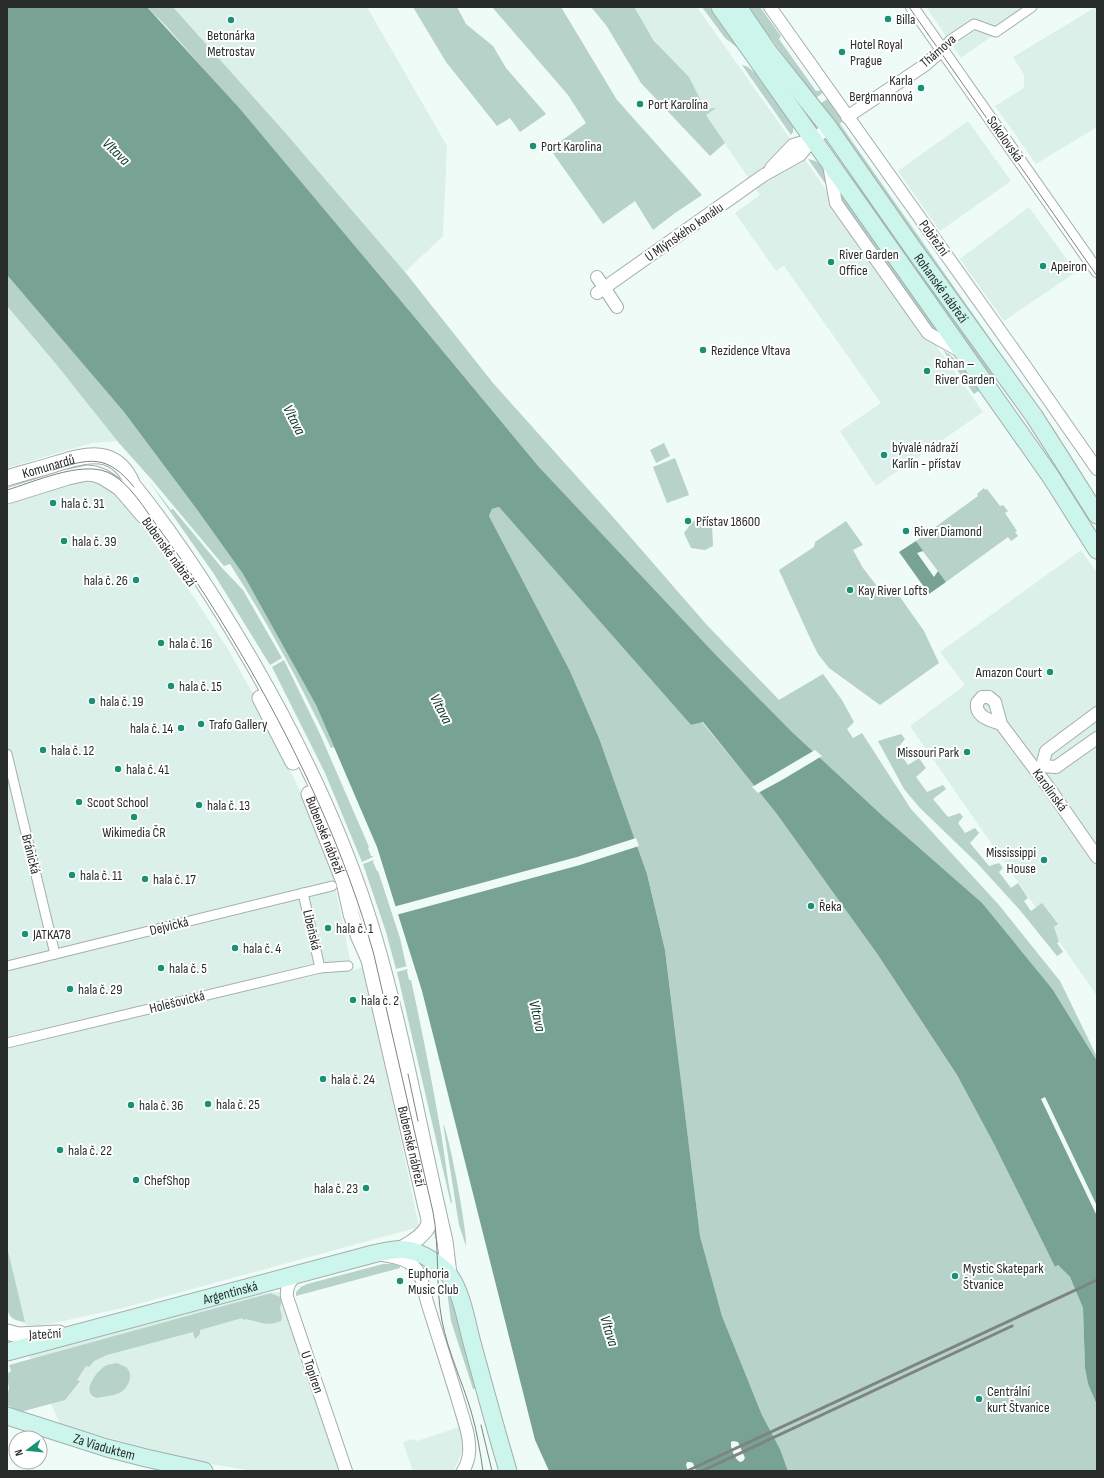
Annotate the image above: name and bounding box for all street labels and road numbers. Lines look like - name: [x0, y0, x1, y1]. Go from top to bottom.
- street label: Thámova: [916, 31, 960, 71]
- street label: Sokolovská: [983, 113, 1027, 165]
- street label: U Mlýnského kanálu: [642, 199, 727, 265]
- street label: Pobřežní: [915, 217, 953, 260]
- street label: Rohanské nábřeží: [911, 250, 973, 326]
- street label: Komunardů: [20, 450, 76, 482]
- street label: Bubenské nábřeží: [138, 514, 200, 590]
- street label: Karolinská: [1029, 765, 1071, 815]
- street label: Bubenské nábřeží: [302, 794, 348, 876]
- street label: Bránická: [18, 832, 44, 876]
- street label: Libeňská: [299, 908, 325, 952]
- street label: Dejvická: [148, 913, 190, 939]
- street label: Holešovická: [148, 987, 206, 1017]
- street label: Bubenské nábřeží: [394, 1104, 429, 1188]
- street label: Argentinská: [200, 1277, 259, 1308]
- street label: Jateční: [28, 1325, 62, 1343]
- street label: U Topíren: [297, 1349, 327, 1395]
- street label: Za Viaduktem: [71, 1429, 137, 1463]

